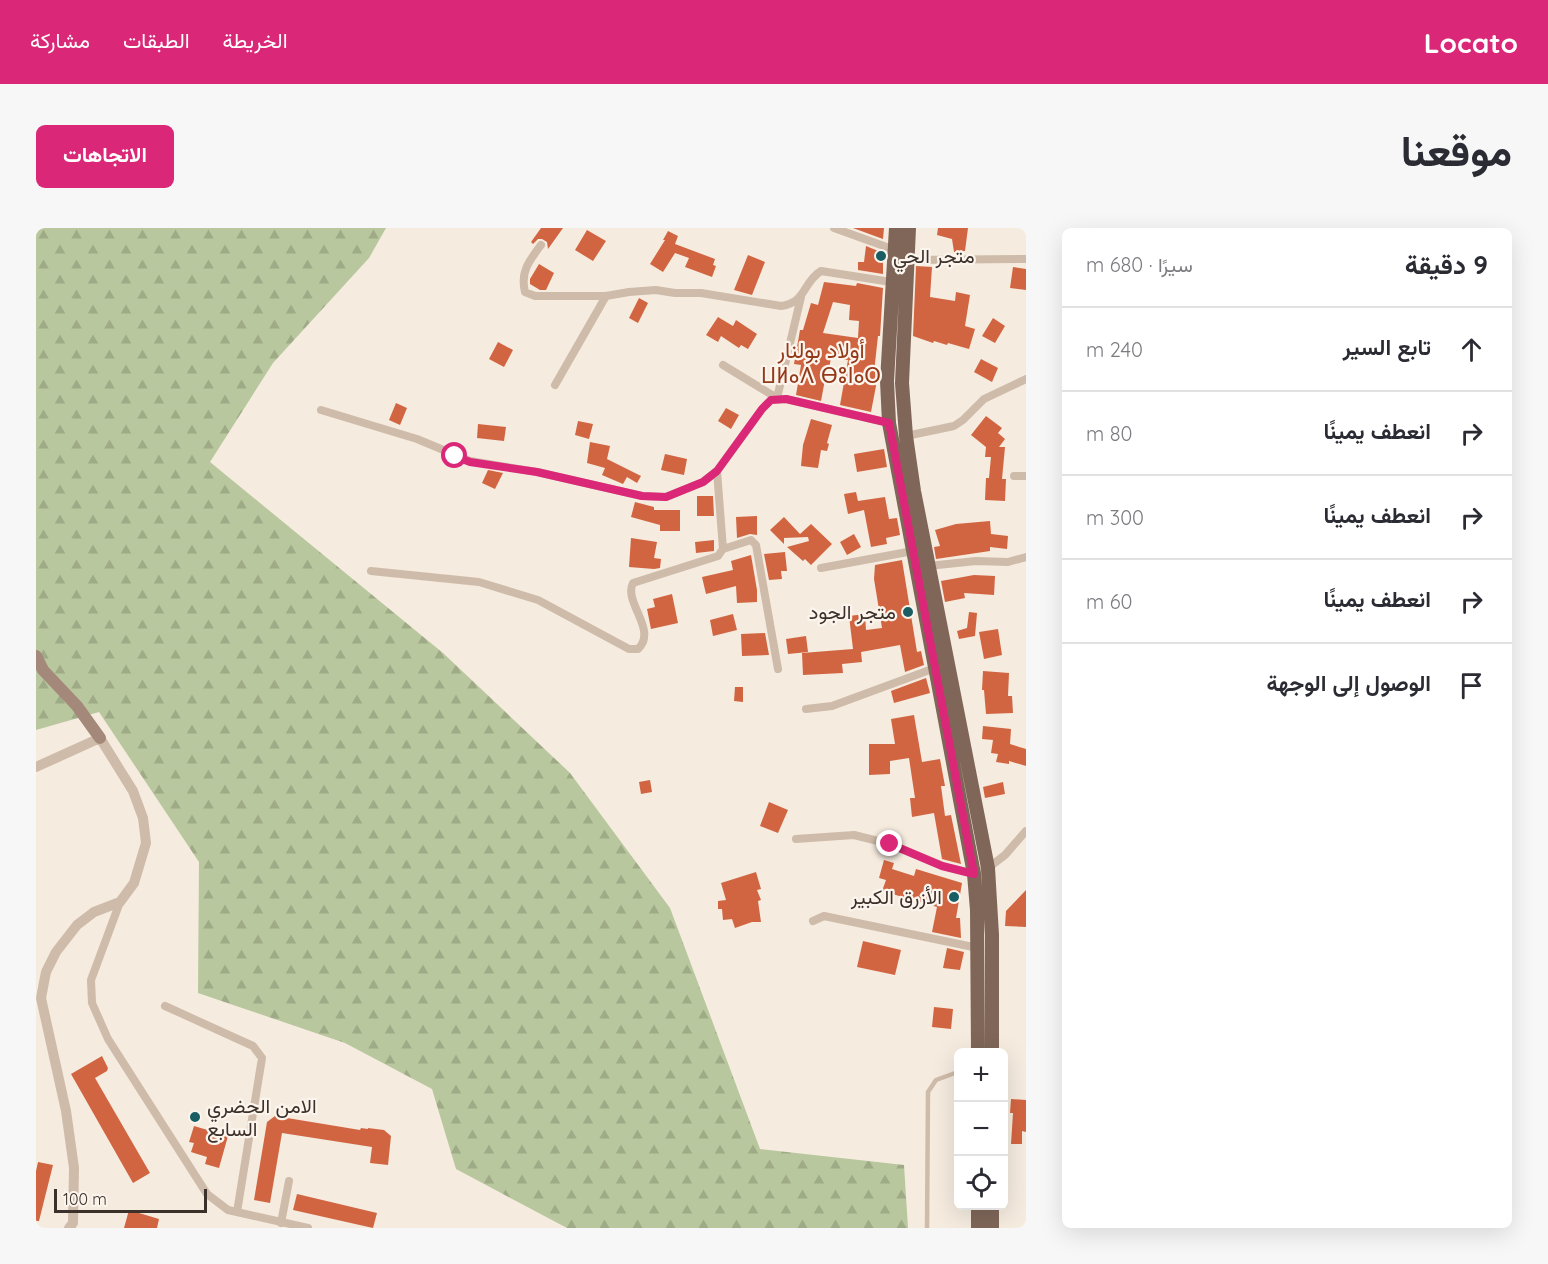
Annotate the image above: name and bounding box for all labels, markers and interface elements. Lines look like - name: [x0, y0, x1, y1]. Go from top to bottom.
- text: Locato: [1424, 25, 1518, 60]
- text: مشاركة: [30, 27, 90, 53]
- text: الطبقات: [123, 27, 190, 53]
- text: الخريطة: [223, 27, 288, 53]
- text: موقعنا: [1401, 124, 1512, 177]
- button: الاتجاهات: [36, 125, 174, 188]
- place label: متجر الحي: [893, 243, 975, 273]
- text: 9 دقيقة: [1405, 248, 1488, 281]
- marker: متجر الحي: [874, 249, 888, 263]
- text: سيرًا · 680 m: [1086, 252, 1193, 277]
- text: تابع السير: [1343, 333, 1431, 361]
- icon: ahead: [1455, 333, 1488, 366]
- district label: أولاد بولنار ⵡⵍⴰⴷ ⴱⵓⵏⴰⵔ: [761, 336, 881, 389]
- text: 240 m: [1086, 337, 1143, 362]
- text: انعطف يمينًا: [1323, 417, 1431, 445]
- icon: right: [1455, 417, 1488, 450]
- text: 80 m: [1086, 421, 1132, 446]
- route start: [441, 442, 467, 468]
- text: انعطف يمينًا: [1323, 501, 1431, 529]
- icon: right: [1455, 501, 1488, 534]
- text: 300 m: [1086, 505, 1144, 530]
- text: انعطف يمينًا: [1323, 585, 1431, 613]
- icon: right: [1455, 585, 1488, 618]
- text: 60 m: [1086, 589, 1132, 614]
- place label: متجر الجود: [809, 599, 896, 625]
- marker: متجر الجود: [901, 605, 915, 619]
- text: الوصول إلى الوجهة: [1267, 669, 1431, 697]
- icon: arrive: [1455, 669, 1488, 702]
- route end: [876, 830, 902, 856]
- place label: الأزرق الكبير: [850, 884, 942, 910]
- marker: الأزرق الكبير: [947, 890, 961, 904]
- map controls: [954, 1048, 1008, 1210]
- button: +: [954, 1048, 1008, 1102]
- place label: الامن الحضري السابع: [207, 1093, 317, 1143]
- button: −: [954, 1102, 1008, 1156]
- marker: الامن الحضري السابع: [188, 1110, 202, 1124]
- button: locate: [954, 1156, 1008, 1210]
- scale bar: [54, 1186, 207, 1214]
- text: 100 m: [63, 1189, 107, 1209]

